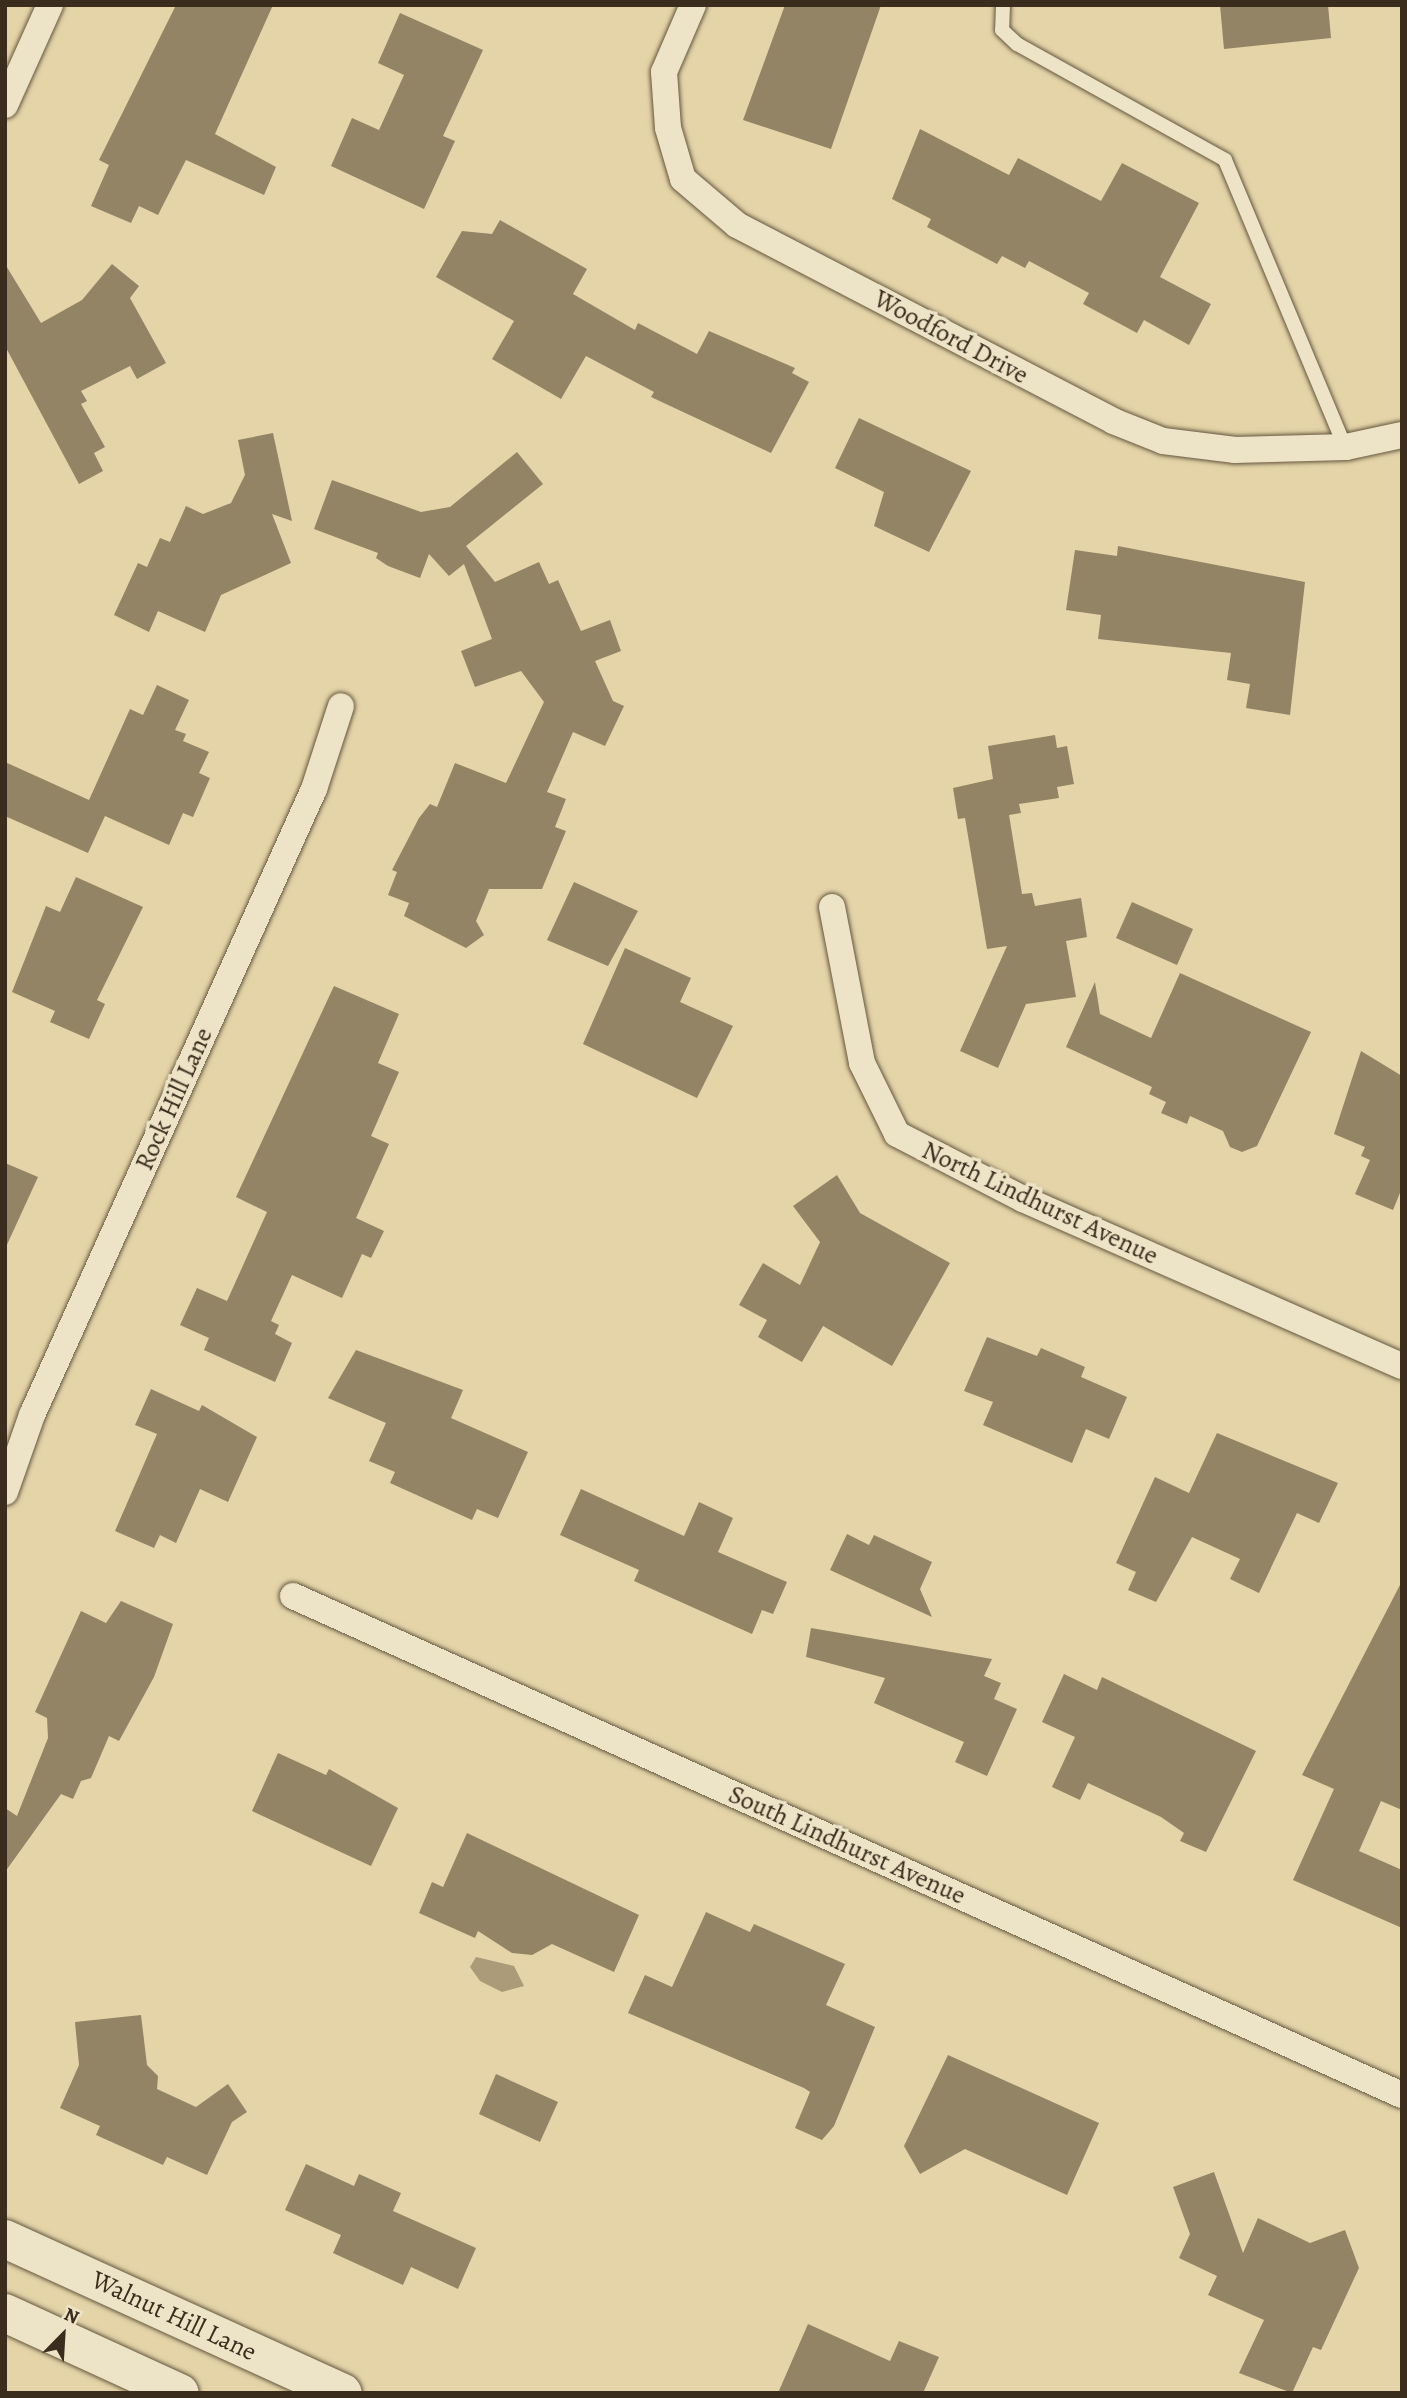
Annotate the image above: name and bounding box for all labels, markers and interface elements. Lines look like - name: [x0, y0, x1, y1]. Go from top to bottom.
- street label: Woodford Drive: [868, 283, 1034, 391]
- street label: Rock Hill Lane: [129, 1023, 219, 1175]
- street label: North Lindhurst Avenue: [917, 1135, 1163, 1271]
- street label: South Lindhurst Avenue: [724, 1779, 970, 1911]
- street label: Walnut Hill Lane: [87, 2264, 261, 2368]
- north arrow: [28, 2300, 98, 2370]
- text: N: [60, 2301, 83, 2331]

